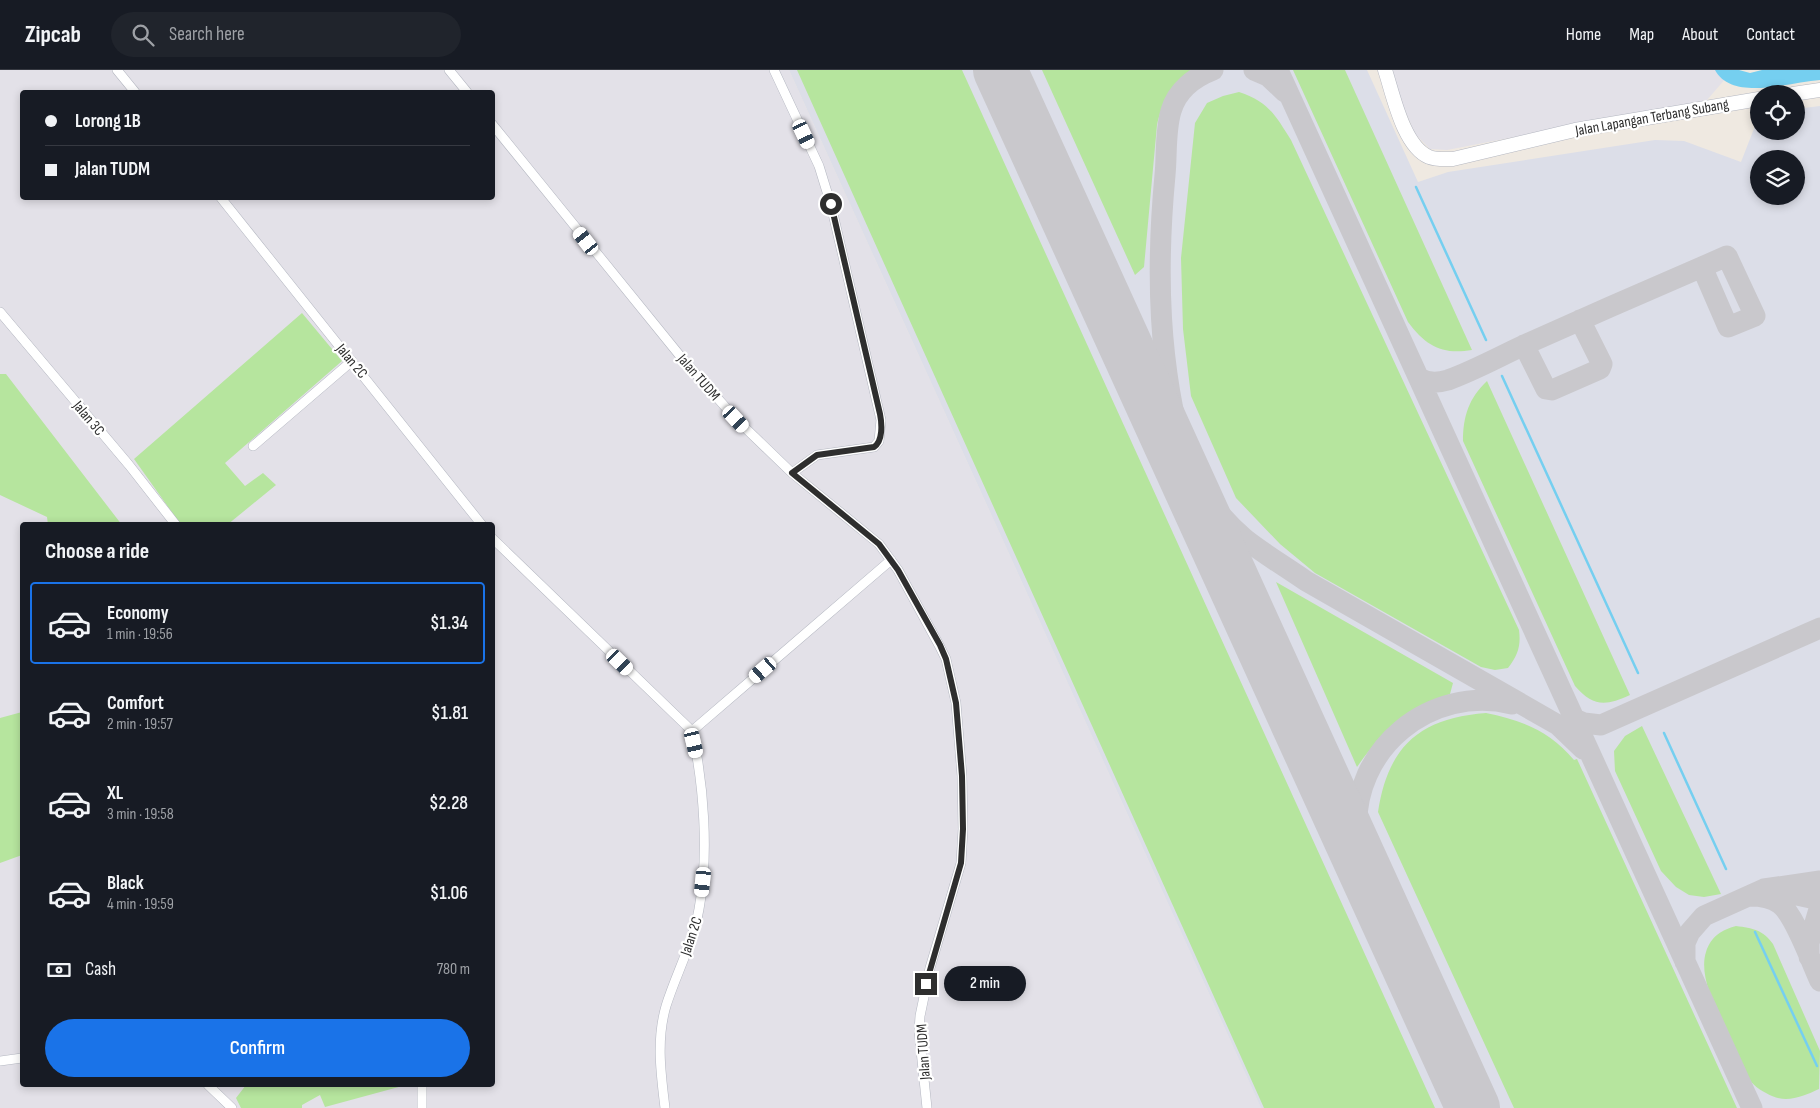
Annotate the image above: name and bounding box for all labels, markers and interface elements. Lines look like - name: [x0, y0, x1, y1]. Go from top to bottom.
- search box: [111, 12, 461, 57]
- text: Zipcab: [25, 20, 81, 49]
- icon: search: [129, 21, 157, 49]
- text: Search here: [169, 23, 245, 46]
- text: Home: [1566, 24, 1601, 45]
- text: Map: [1629, 24, 1654, 45]
- text: About: [1682, 24, 1718, 45]
- text: Contact: [1746, 24, 1795, 45]
- map controls: [1750, 85, 1805, 205]
- button: locate: [1750, 85, 1805, 140]
- street label: Jalan Lapangan Terbang Subang: [1573, 95, 1730, 141]
- text: Lorong 1B: [75, 110, 141, 133]
- car: [790, 117, 817, 151]
- button: layers: [1750, 150, 1805, 205]
- text: Jalan TUDM: [75, 158, 150, 181]
- route start: [820, 193, 842, 215]
- car: [570, 225, 601, 257]
- street label: Jalan 2C: [331, 339, 372, 383]
- street label: Jalan TUDM: [672, 349, 724, 405]
- street label: Jalan 3C: [68, 396, 109, 440]
- car: [720, 403, 751, 435]
- text: Choose a ride: [45, 538, 149, 565]
- icon: car: [47, 601, 92, 646]
- text: Economy: [107, 602, 169, 625]
- text: $1.34: [430, 612, 468, 635]
- text: 1 min · 19:56: [107, 625, 173, 644]
- car: [603, 646, 636, 678]
- car: [746, 654, 779, 686]
- icon: car: [47, 691, 92, 736]
- text: Comfort: [107, 692, 164, 715]
- text: $1.81: [431, 702, 468, 725]
- text: 2 min · 19:57: [107, 715, 173, 734]
- car: [683, 727, 704, 759]
- icon: car: [47, 781, 92, 826]
- text: XL: [107, 782, 123, 805]
- text: $2.28: [429, 792, 468, 815]
- text: 3 min · 19:58: [107, 805, 174, 824]
- car: [693, 866, 712, 898]
- icon: car: [47, 871, 92, 916]
- text: Black: [107, 872, 144, 895]
- text: $1.06: [430, 882, 468, 905]
- text: 4 min · 19:59: [107, 895, 174, 914]
- street label: Jalan 2C: [676, 914, 707, 959]
- icon: cash: [45, 956, 73, 984]
- text: Cash: [85, 958, 116, 981]
- text: 780 m: [437, 960, 470, 979]
- callout: 2 min: [944, 966, 1026, 1002]
- route end: [915, 973, 937, 995]
- text: 2 min: [970, 974, 1000, 993]
- button: Confirm: [45, 1019, 470, 1077]
- street label: Jalan TUDM: [912, 1023, 935, 1082]

